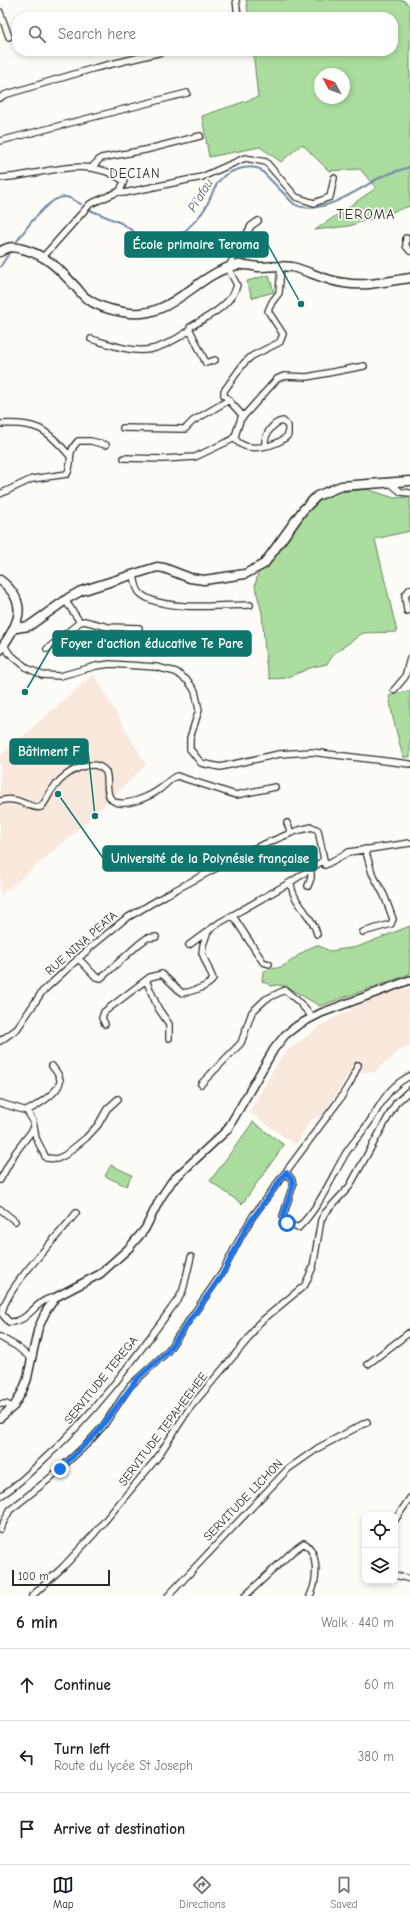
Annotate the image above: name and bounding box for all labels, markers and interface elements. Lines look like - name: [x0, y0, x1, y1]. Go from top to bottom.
- search box: [12, 12, 398, 56]
- icon: search: [26, 23, 48, 45]
- text: Search here: [58, 25, 136, 43]
- north arrow: [314, 68, 350, 104]
- district label: DECIAN: [109, 166, 161, 181]
- water label: Pi'afau: [184, 176, 216, 214]
- district label: TEROMA: [337, 206, 395, 223]
- callout: École primaire Teroma: [125, 232, 268, 257]
- text: École primaire Teroma: [133, 236, 259, 252]
- callout: Foyer d'action éducative Te Pare: [53, 631, 251, 656]
- text: Foyer d'action éducative Te Pare: [61, 636, 244, 651]
- callout: Bâtiment F: [10, 739, 88, 764]
- text: Bâtiment F: [18, 744, 81, 759]
- callout: Université de la Polynésie française: [103, 846, 317, 871]
- text: Université de la Polynésie française: [111, 851, 310, 866]
- street label: RUE NINA PEATA: [42, 908, 120, 978]
- route start: [278, 1214, 296, 1232]
- street label: SERVITUDE TEREGA: [61, 1333, 141, 1427]
- street label: SERVITUDE TEPAHEEHEE: [116, 1369, 210, 1489]
- street label: SERVITUDE LICHON: [201, 1456, 285, 1544]
- route end: [51, 1460, 69, 1478]
- map controls: [362, 1512, 398, 1584]
- button: locate: [362, 1512, 398, 1548]
- button: layers: [362, 1548, 398, 1584]
- scale bar: [12, 1568, 110, 1587]
- text: 100 m: [18, 1570, 49, 1583]
- text: 6 min: [16, 1613, 58, 1632]
- text: Walk · 440 m: [321, 1615, 394, 1630]
- icon: ahead: [16, 1674, 38, 1696]
- text: Continue: [54, 1676, 111, 1694]
- text: 60 m: [364, 1677, 394, 1692]
- text: Turn left: [54, 1740, 110, 1758]
- icon: left: [16, 1746, 38, 1768]
- text: 380 m: [358, 1749, 394, 1764]
- text: Route du lycée St Joseph: [54, 1758, 193, 1773]
- icon: arrive: [16, 1818, 38, 1840]
- text: Arrive at destination: [54, 1820, 185, 1838]
- tab: Map: [52, 1874, 74, 1911]
- tab: Directions: [179, 1874, 226, 1911]
- tab: Saved: [330, 1874, 358, 1911]

